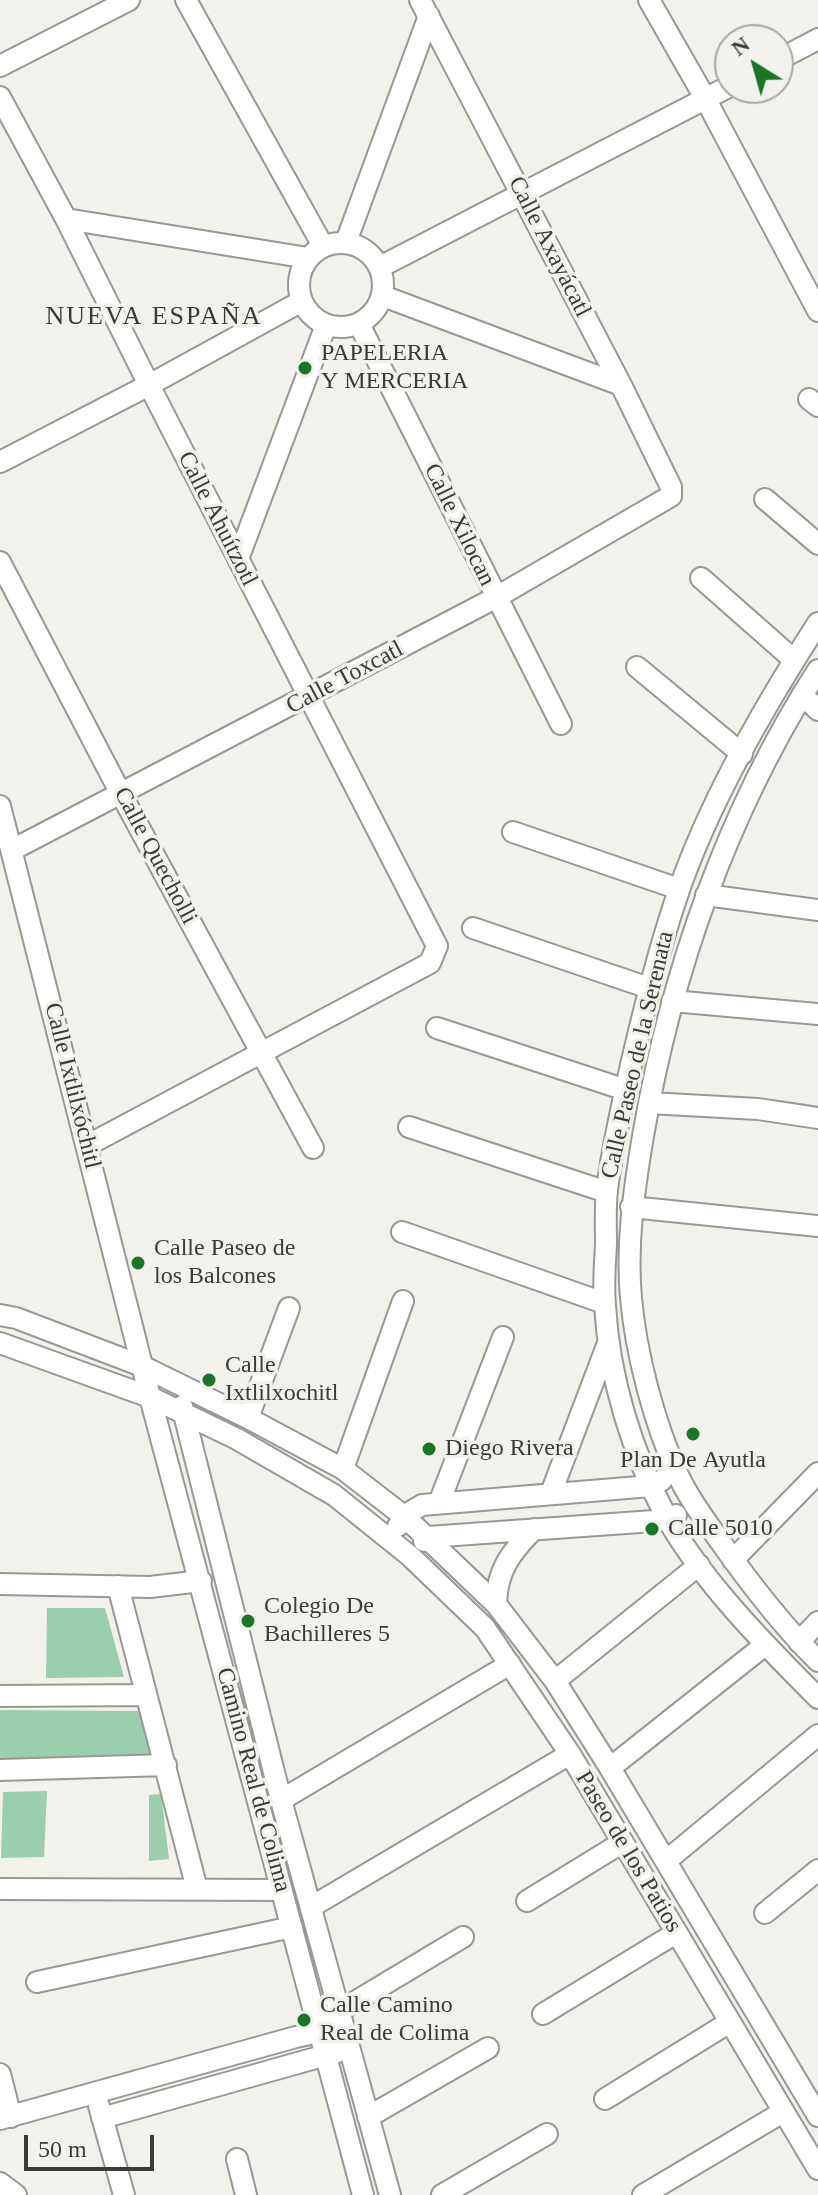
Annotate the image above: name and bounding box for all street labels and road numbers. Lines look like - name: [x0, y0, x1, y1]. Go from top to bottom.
- street label: Calle Axayácatl: [501, 172, 597, 322]
- street label: Calle Ahuítzotl: [171, 447, 263, 591]
- street label: Calle Xilocan: [417, 459, 501, 591]
- street label: Calle Toxcatl: [282, 635, 408, 721]
- street label: Calle Quecholli: [107, 782, 203, 930]
- street label: Calle Paseo de la Serenata: [595, 928, 681, 1182]
- street label: Calle Ixtlilxóchitl: [37, 1000, 107, 1172]
- street label: Camino Real de Colima: [209, 1665, 297, 1895]
- street label: Paseo de los Patios: [568, 1766, 688, 1938]

